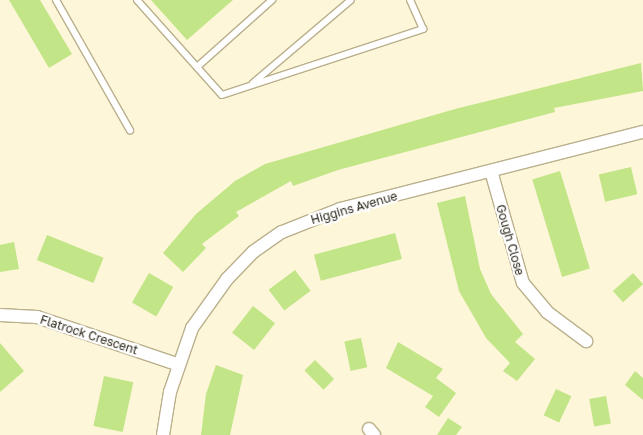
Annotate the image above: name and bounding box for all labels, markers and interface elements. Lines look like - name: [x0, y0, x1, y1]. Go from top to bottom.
- street label: Higgins Avenue: [309, 189, 399, 227]
- street label: Gough Close: [493, 203, 527, 277]
- street label: Flatrock Crescent: [38, 312, 140, 358]

